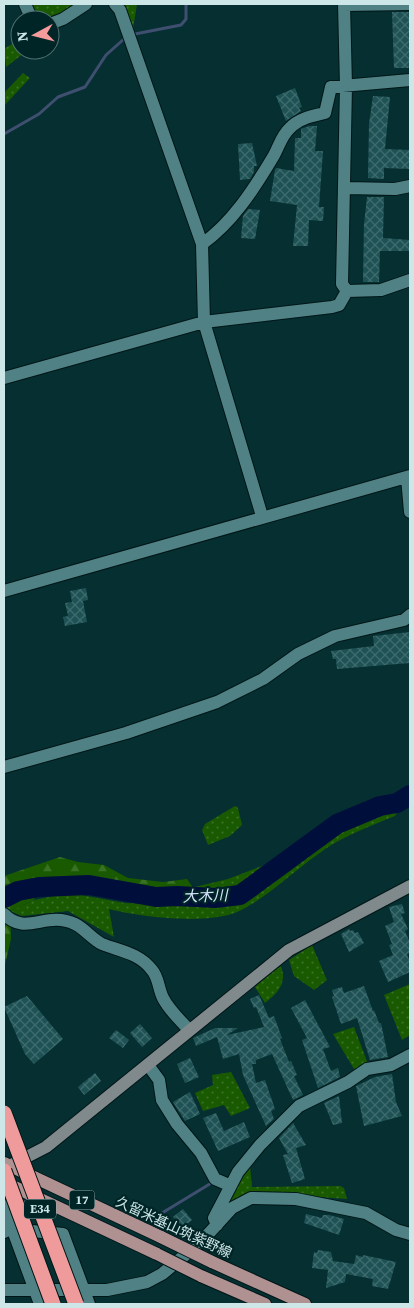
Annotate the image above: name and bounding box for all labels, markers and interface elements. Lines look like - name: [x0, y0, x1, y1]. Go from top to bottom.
- north arrow: [10, 10, 60, 60]
- text: N: [12, 30, 33, 43]
- water label: 大木川: [182, 884, 230, 907]
- road number: 17: [70, 1190, 94, 1210]
- street label: 久留米基山筑紫野線: [113, 1191, 235, 1263]
- road number: E34: [24, 1200, 56, 1218]

